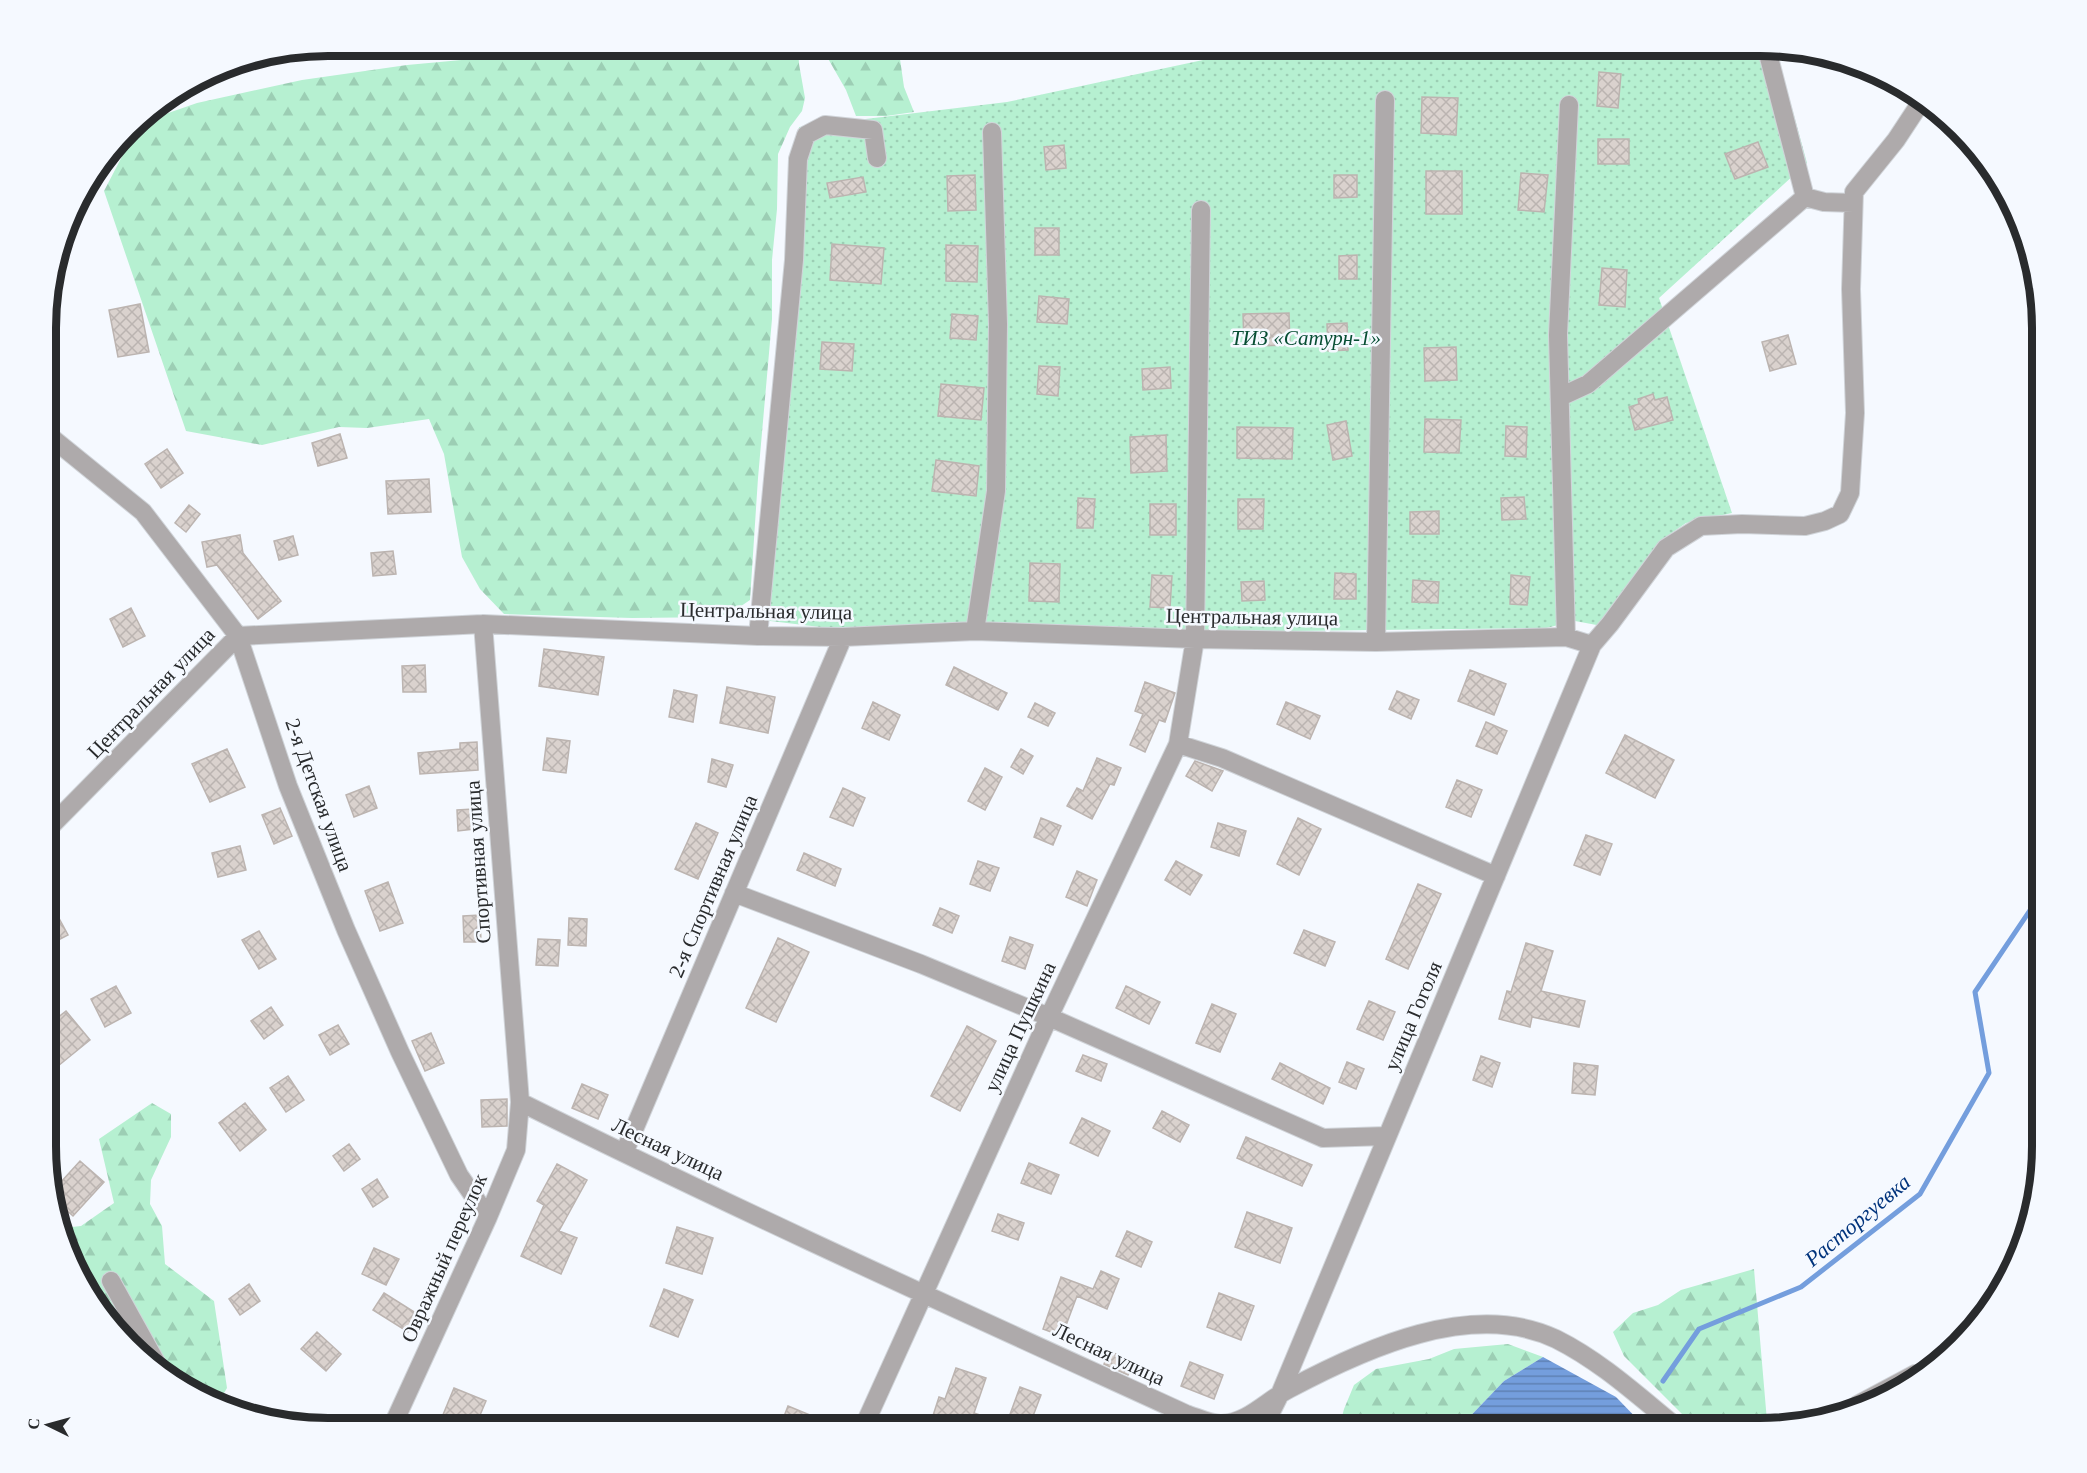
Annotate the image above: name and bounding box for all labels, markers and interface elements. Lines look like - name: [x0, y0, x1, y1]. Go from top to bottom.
- park label: ТИЗ «Сатурн-1»: [1231, 326, 1381, 350]
- street label: Центральная улица: [680, 597, 853, 625]
- street label: Центральная улица: [1166, 603, 1339, 631]
- street label: Центральная улица: [82, 622, 220, 763]
- street label: 2-я Детская улица: [280, 715, 358, 875]
- street label: Спортивная улица: [460, 779, 496, 944]
- street label: 2-я Спортивная улица: [664, 790, 763, 981]
- street label: улица Пушкина: [979, 957, 1061, 1096]
- street label: улица Гоголя: [1379, 957, 1447, 1074]
- street label: Лесная улица: [608, 1113, 728, 1186]
- street label: Овражный переулок: [396, 1169, 492, 1346]
- water label: Расторгуевка: [1799, 1169, 1915, 1272]
- street label: Лесная улица: [1049, 1318, 1169, 1391]
- north arrow: [18, 1395, 78, 1455]
- text: С: [25, 1417, 43, 1430]

